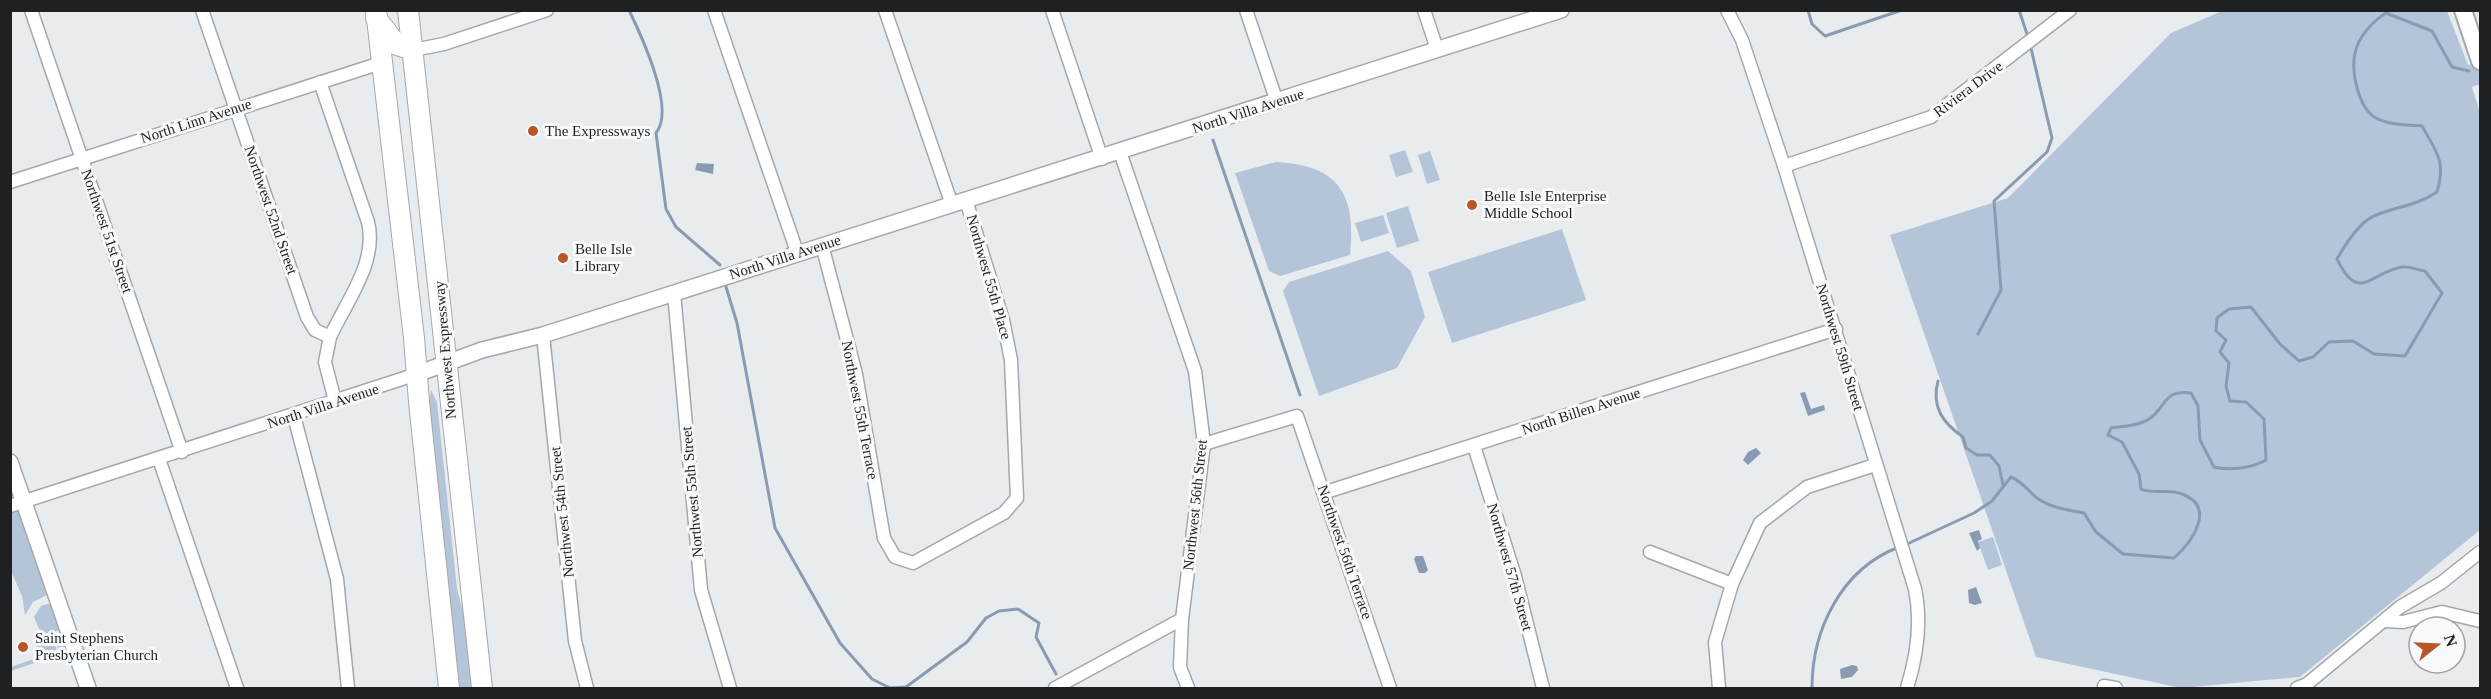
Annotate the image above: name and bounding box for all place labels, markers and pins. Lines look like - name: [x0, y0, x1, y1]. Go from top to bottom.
- place label: The Expressways: [545, 123, 651, 139]
- marker: The Expressways: [526, 124, 540, 138]
- place label: Belle Isle Enterprise Middle School: [1484, 188, 1607, 221]
- marker: Belle Isle Enterprise Middle School: [1465, 198, 1479, 212]
- place label: Belle Isle Library: [575, 241, 632, 274]
- marker: Belle Isle Library: [556, 251, 570, 265]
- place label: Saint Stephens Presbyterian Church: [35, 630, 158, 663]
- marker: Saint Stephens Presbyterian Church: [16, 640, 30, 654]

